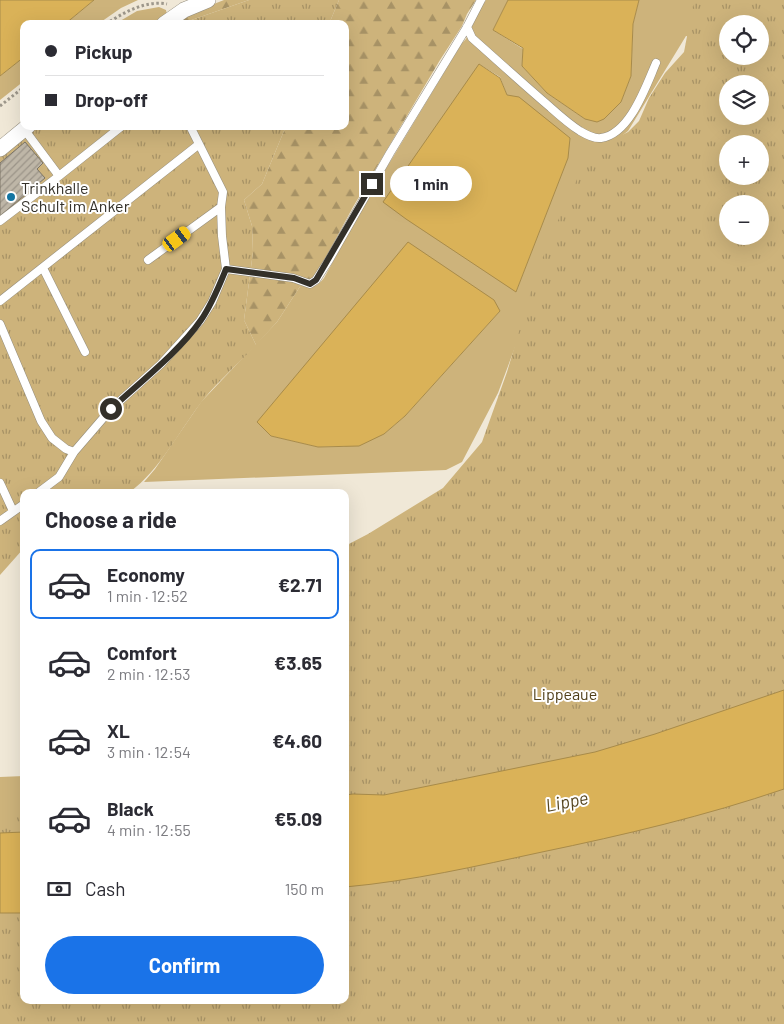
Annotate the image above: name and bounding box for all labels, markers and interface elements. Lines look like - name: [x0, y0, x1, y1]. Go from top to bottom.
- map controls: [719, 15, 769, 245]
- button: locate: [719, 15, 769, 65]
- text: Pickup: [75, 40, 133, 63]
- button: layers: [719, 75, 769, 125]
- text: Drop-off: [75, 88, 148, 111]
- button: +: [719, 135, 769, 185]
- callout: 1 min: [390, 166, 472, 202]
- route end: [361, 173, 383, 195]
- text: 1 min: [413, 174, 449, 193]
- place label: Trinkhalle Schult im Anker: [21, 178, 130, 215]
- marker: Trinkhalle Schult im Anker: [5, 191, 17, 203]
- button: −: [719, 195, 769, 245]
- car: [160, 224, 193, 254]
- route start: [100, 398, 122, 420]
- text: Choose a ride: [45, 506, 177, 532]
- icon: car: [47, 562, 92, 607]
- text: Economy: [107, 563, 185, 586]
- text: €2.71: [278, 573, 322, 596]
- text: 1 min · 12:52: [107, 586, 188, 605]
- icon: car: [47, 640, 92, 685]
- text: Comfort: [107, 641, 177, 664]
- text: €3.65: [274, 651, 322, 674]
- text: 2 min · 12:53: [107, 664, 191, 683]
- park label: Lippeaue: [533, 684, 597, 703]
- icon: car: [47, 718, 92, 763]
- text: XL: [107, 719, 130, 742]
- text: €4.60: [272, 729, 322, 752]
- text: 3 min · 12:54: [107, 742, 191, 761]
- water label: Lippe: [544, 786, 590, 816]
- icon: car: [47, 796, 92, 841]
- text: Black: [107, 797, 154, 820]
- text: €5.09: [274, 807, 322, 830]
- text: 4 min · 12:55: [107, 820, 191, 839]
- icon: cash: [45, 875, 73, 903]
- text: Cash: [85, 877, 126, 900]
- text: 150 m: [285, 879, 324, 898]
- button: Confirm: [45, 936, 324, 994]

